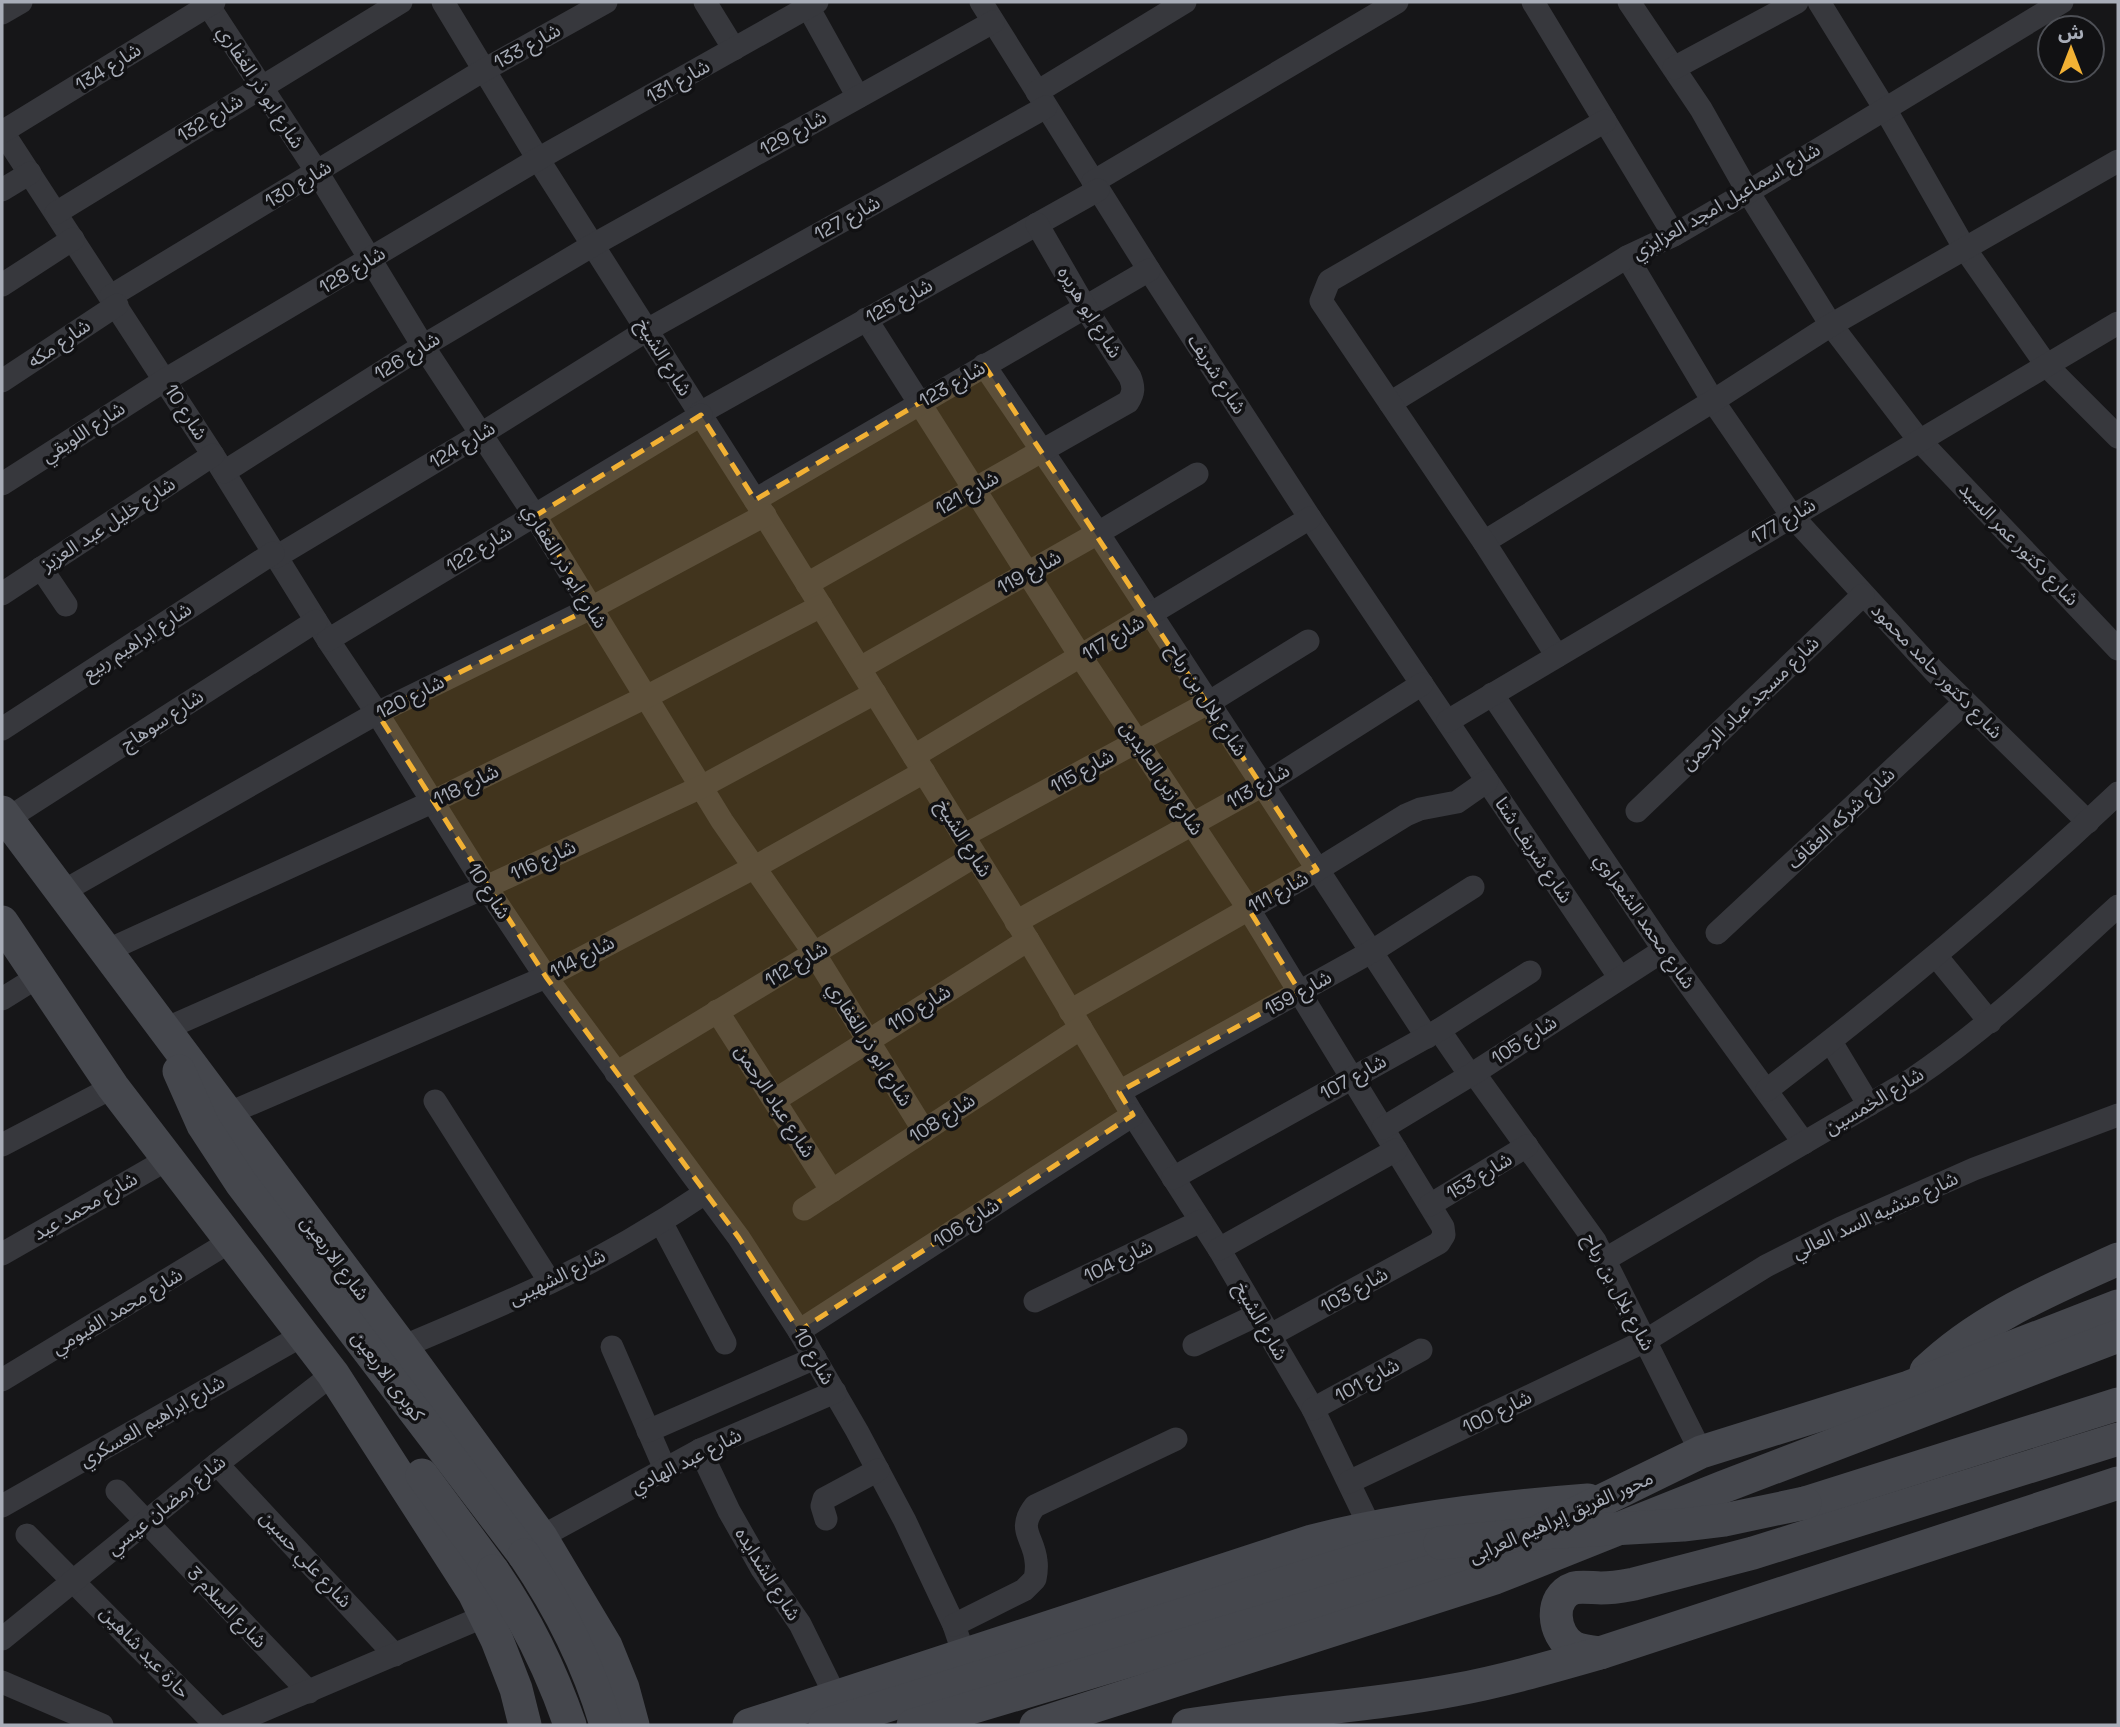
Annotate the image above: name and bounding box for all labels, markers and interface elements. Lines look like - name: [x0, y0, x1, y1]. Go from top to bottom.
- north arrow: [2036, 14, 2106, 84]
- street label: شارع 133: [489, 17, 565, 75]
- text: ش: [2058, 20, 2084, 45]
- street label: شارع ابو ذر الغفاري: [210, 21, 310, 155]
- street label: شارع 134: [70, 37, 146, 98]
- street label: شارع 131: [642, 53, 715, 110]
- street label: شارع 132: [173, 88, 248, 149]
- street label: شارع 129: [755, 104, 831, 162]
- street label: شارع اسماعيل امجد العزايزي: [1627, 137, 1826, 267]
- street label: شارع 130: [260, 154, 336, 215]
- street label: شارع 127: [810, 190, 885, 247]
- street label: شارع 128: [314, 240, 390, 300]
- street label: شارع ابو هريره: [1051, 262, 1128, 363]
- street label: شارع 125: [861, 272, 937, 330]
- street label: شارع مكه: [23, 313, 96, 374]
- street label: شارع الشيخ: [629, 314, 698, 402]
- street label: شارع 126: [369, 326, 445, 387]
- street label: شارع شريف: [1181, 329, 1252, 419]
- street label: شارع 123: [914, 355, 990, 414]
- street label: شارع 10: [158, 379, 213, 445]
- street label: شارع اللويقي: [36, 396, 131, 470]
- street label: شارع 124: [424, 416, 500, 475]
- street label: شارع 121: [931, 465, 1004, 522]
- street label: شارع خليل عبد العزيز: [35, 471, 180, 578]
- street label: شارع دكتور عمر السيد: [1953, 477, 2084, 612]
- street label: شارع 177: [1746, 492, 1821, 551]
- street label: شارع ابو ذر الغفاري: [515, 499, 613, 634]
- street label: شارع 122: [441, 520, 517, 579]
- street label: شارع 119: [993, 544, 1066, 601]
- street label: شارع ابراهيم ربيع: [78, 596, 197, 687]
- street label: شارع دكتور حامد محمود: [1865, 598, 2008, 745]
- street label: شارع 117: [1077, 610, 1149, 667]
- street label: شارع مسجد عباد الرحمن: [1676, 630, 1825, 776]
- street label: شارع بلال بن رباح: [1160, 639, 1253, 762]
- street label: شارع 120: [372, 669, 449, 726]
- street label: شارع سوهاج: [116, 684, 209, 757]
- street label: شارع زين العابدين: [1114, 716, 1209, 840]
- street label: شارع 115: [1046, 743, 1119, 800]
- street label: شارع 118: [429, 758, 503, 812]
- street label: شارع 113: [1222, 758, 1295, 815]
- street label: شارع شركه العقاف: [1782, 762, 1901, 875]
- street label: شارع شريف شتا: [1489, 792, 1579, 908]
- street label: شارع الشيخ: [929, 795, 998, 883]
- street label: شارع 116: [506, 834, 580, 887]
- street label: شارع محمد الشعراوي: [1587, 848, 1701, 995]
- street label: شارع 10: [461, 858, 516, 924]
- street label: شارع 111: [1243, 865, 1313, 920]
- street label: شارع 114: [545, 930, 619, 985]
- street label: شارع 112: [760, 935, 833, 993]
- street label: شارع 159: [1260, 964, 1336, 1022]
- street label: شارع ابو ذر الغفاري: [820, 977, 918, 1112]
- street label: شارع 110: [883, 979, 956, 1038]
- street label: شارع 105: [1486, 1010, 1562, 1071]
- street label: شارع عباد الرحمن: [728, 1040, 821, 1163]
- street label: شارع 107: [1315, 1049, 1391, 1106]
- street label: شارع الخمسين: [1820, 1062, 1929, 1141]
- street label: شارع 108: [904, 1087, 980, 1149]
- street label: شارع 153: [1441, 1147, 1517, 1206]
- street label: شارع محمد عيد: [28, 1166, 142, 1247]
- street label: شارع منشيه السد العالي: [1788, 1166, 1963, 1267]
- street label: شارع 106: [928, 1192, 1004, 1254]
- street label: شارع الاربعين: [294, 1211, 375, 1306]
- street label: شارع بلال بن رباح: [1577, 1229, 1660, 1356]
- street label: شارع 104: [1079, 1234, 1157, 1289]
- street label: شارع الشهيبى: [504, 1243, 610, 1312]
- street label: شارع 103: [1316, 1261, 1393, 1320]
- street label: شارع محمد الفيومي: [47, 1262, 188, 1362]
- street label: شارع الشيخ: [1227, 1277, 1294, 1366]
- street label: شارع 10: [787, 1323, 840, 1390]
- street label: كوبرى الاربعين: [346, 1326, 431, 1427]
- street label: شارع 101: [1330, 1352, 1404, 1409]
- street label: شارع ابراهيم العسكري: [75, 1369, 230, 1475]
- street label: شارع 100: [1458, 1384, 1536, 1440]
- street label: شارع عبد الهادي: [626, 1422, 747, 1502]
- street label: شارع رمضان عيسي: [101, 1449, 232, 1563]
- street label: محور الفريق إبراهيم العرابى: [1465, 1465, 1658, 1571]
- street label: شارع علي حسين: [253, 1505, 358, 1615]
- street label: شارع الشدايده: [729, 1523, 807, 1626]
- street label: شارع السلام 3: [180, 1561, 272, 1655]
- street label: حارة عيد شاهين: [95, 1600, 195, 1704]

